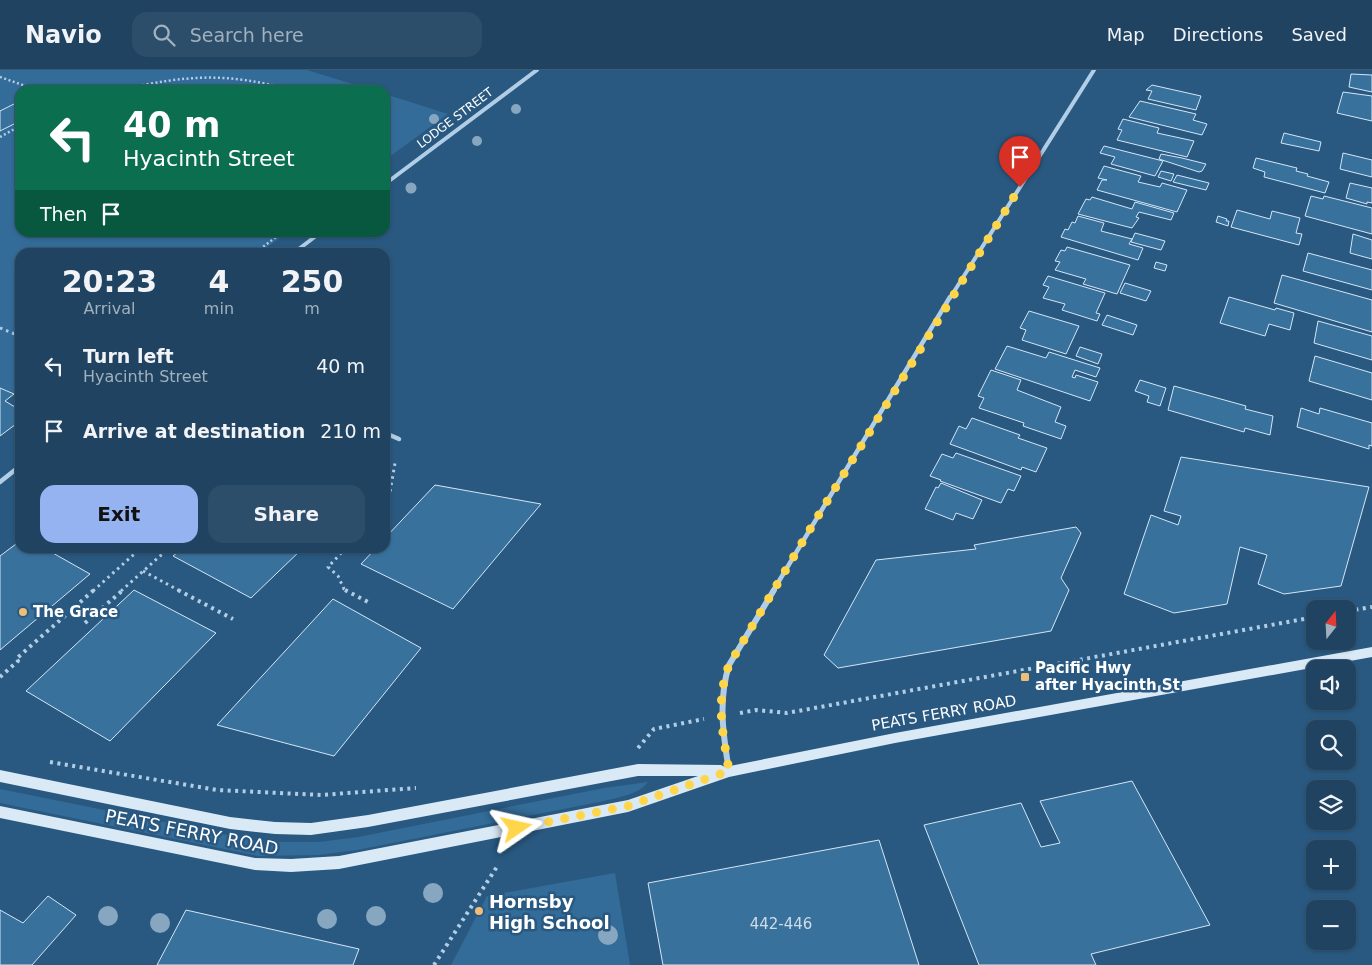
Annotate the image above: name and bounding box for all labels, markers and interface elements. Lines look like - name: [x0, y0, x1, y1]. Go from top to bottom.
- search box: [132, 12, 482, 57]
- text: Navio: [25, 21, 102, 49]
- icon: search: [150, 21, 178, 49]
- text: Search here: [190, 24, 304, 46]
- text: Map: [1107, 24, 1145, 45]
- text: Directions: [1173, 24, 1263, 45]
- text: Saved: [1291, 24, 1347, 45]
- street label: LODGE STREET: [414, 84, 496, 151]
- icon: left: [40, 105, 105, 170]
- text: 40 m: [123, 105, 220, 145]
- pin: [999, 136, 1041, 187]
- icon: arrive: [1006, 143, 1034, 171]
- text: Hyacinth Street: [123, 146, 295, 171]
- icon: arrive: [97, 200, 125, 228]
- text: Then: [40, 203, 87, 225]
- text: 20:23: [62, 264, 157, 299]
- text: 4: [208, 264, 229, 299]
- text: 250: [281, 264, 343, 299]
- text: Arrival: [83, 299, 135, 318]
- text: min: [204, 299, 234, 318]
- text: m: [304, 299, 320, 318]
- text: Turn left: [83, 345, 174, 367]
- icon: left: [40, 352, 68, 380]
- text: 40 m: [316, 355, 365, 377]
- text: Hyacinth Street: [83, 367, 208, 386]
- icon: arrive: [40, 417, 68, 445]
- text: Arrive at destination: [83, 420, 305, 442]
- text: 210 m: [320, 420, 381, 442]
- button: Exit: [40, 485, 198, 543]
- button: Share: [208, 485, 365, 543]
- north arrow: [1306, 600, 1356, 650]
- map controls: [1306, 600, 1356, 950]
- place label: The Grace: [33, 603, 118, 621]
- marker: The Grace: [17, 606, 29, 618]
- place label: Pacific Hwy after Hyacinth St: [1035, 659, 1180, 694]
- button: sound: [1306, 660, 1356, 710]
- marker: Pacific Hwy after Hyacinth St: [1019, 671, 1031, 683]
- street label: PEATS FERRY ROAD: [870, 691, 1018, 735]
- button: search: [1306, 720, 1356, 770]
- button: layers: [1306, 780, 1356, 830]
- position arrow: [490, 801, 542, 853]
- street label: PEATS FERRY ROAD: [104, 805, 280, 859]
- button: +: [1306, 840, 1356, 890]
- place label: Hornsby High School: [489, 891, 610, 933]
- button: −: [1306, 900, 1356, 950]
- marker: Hornsby High School: [473, 905, 485, 917]
- house number: 442-446: [750, 915, 812, 933]

